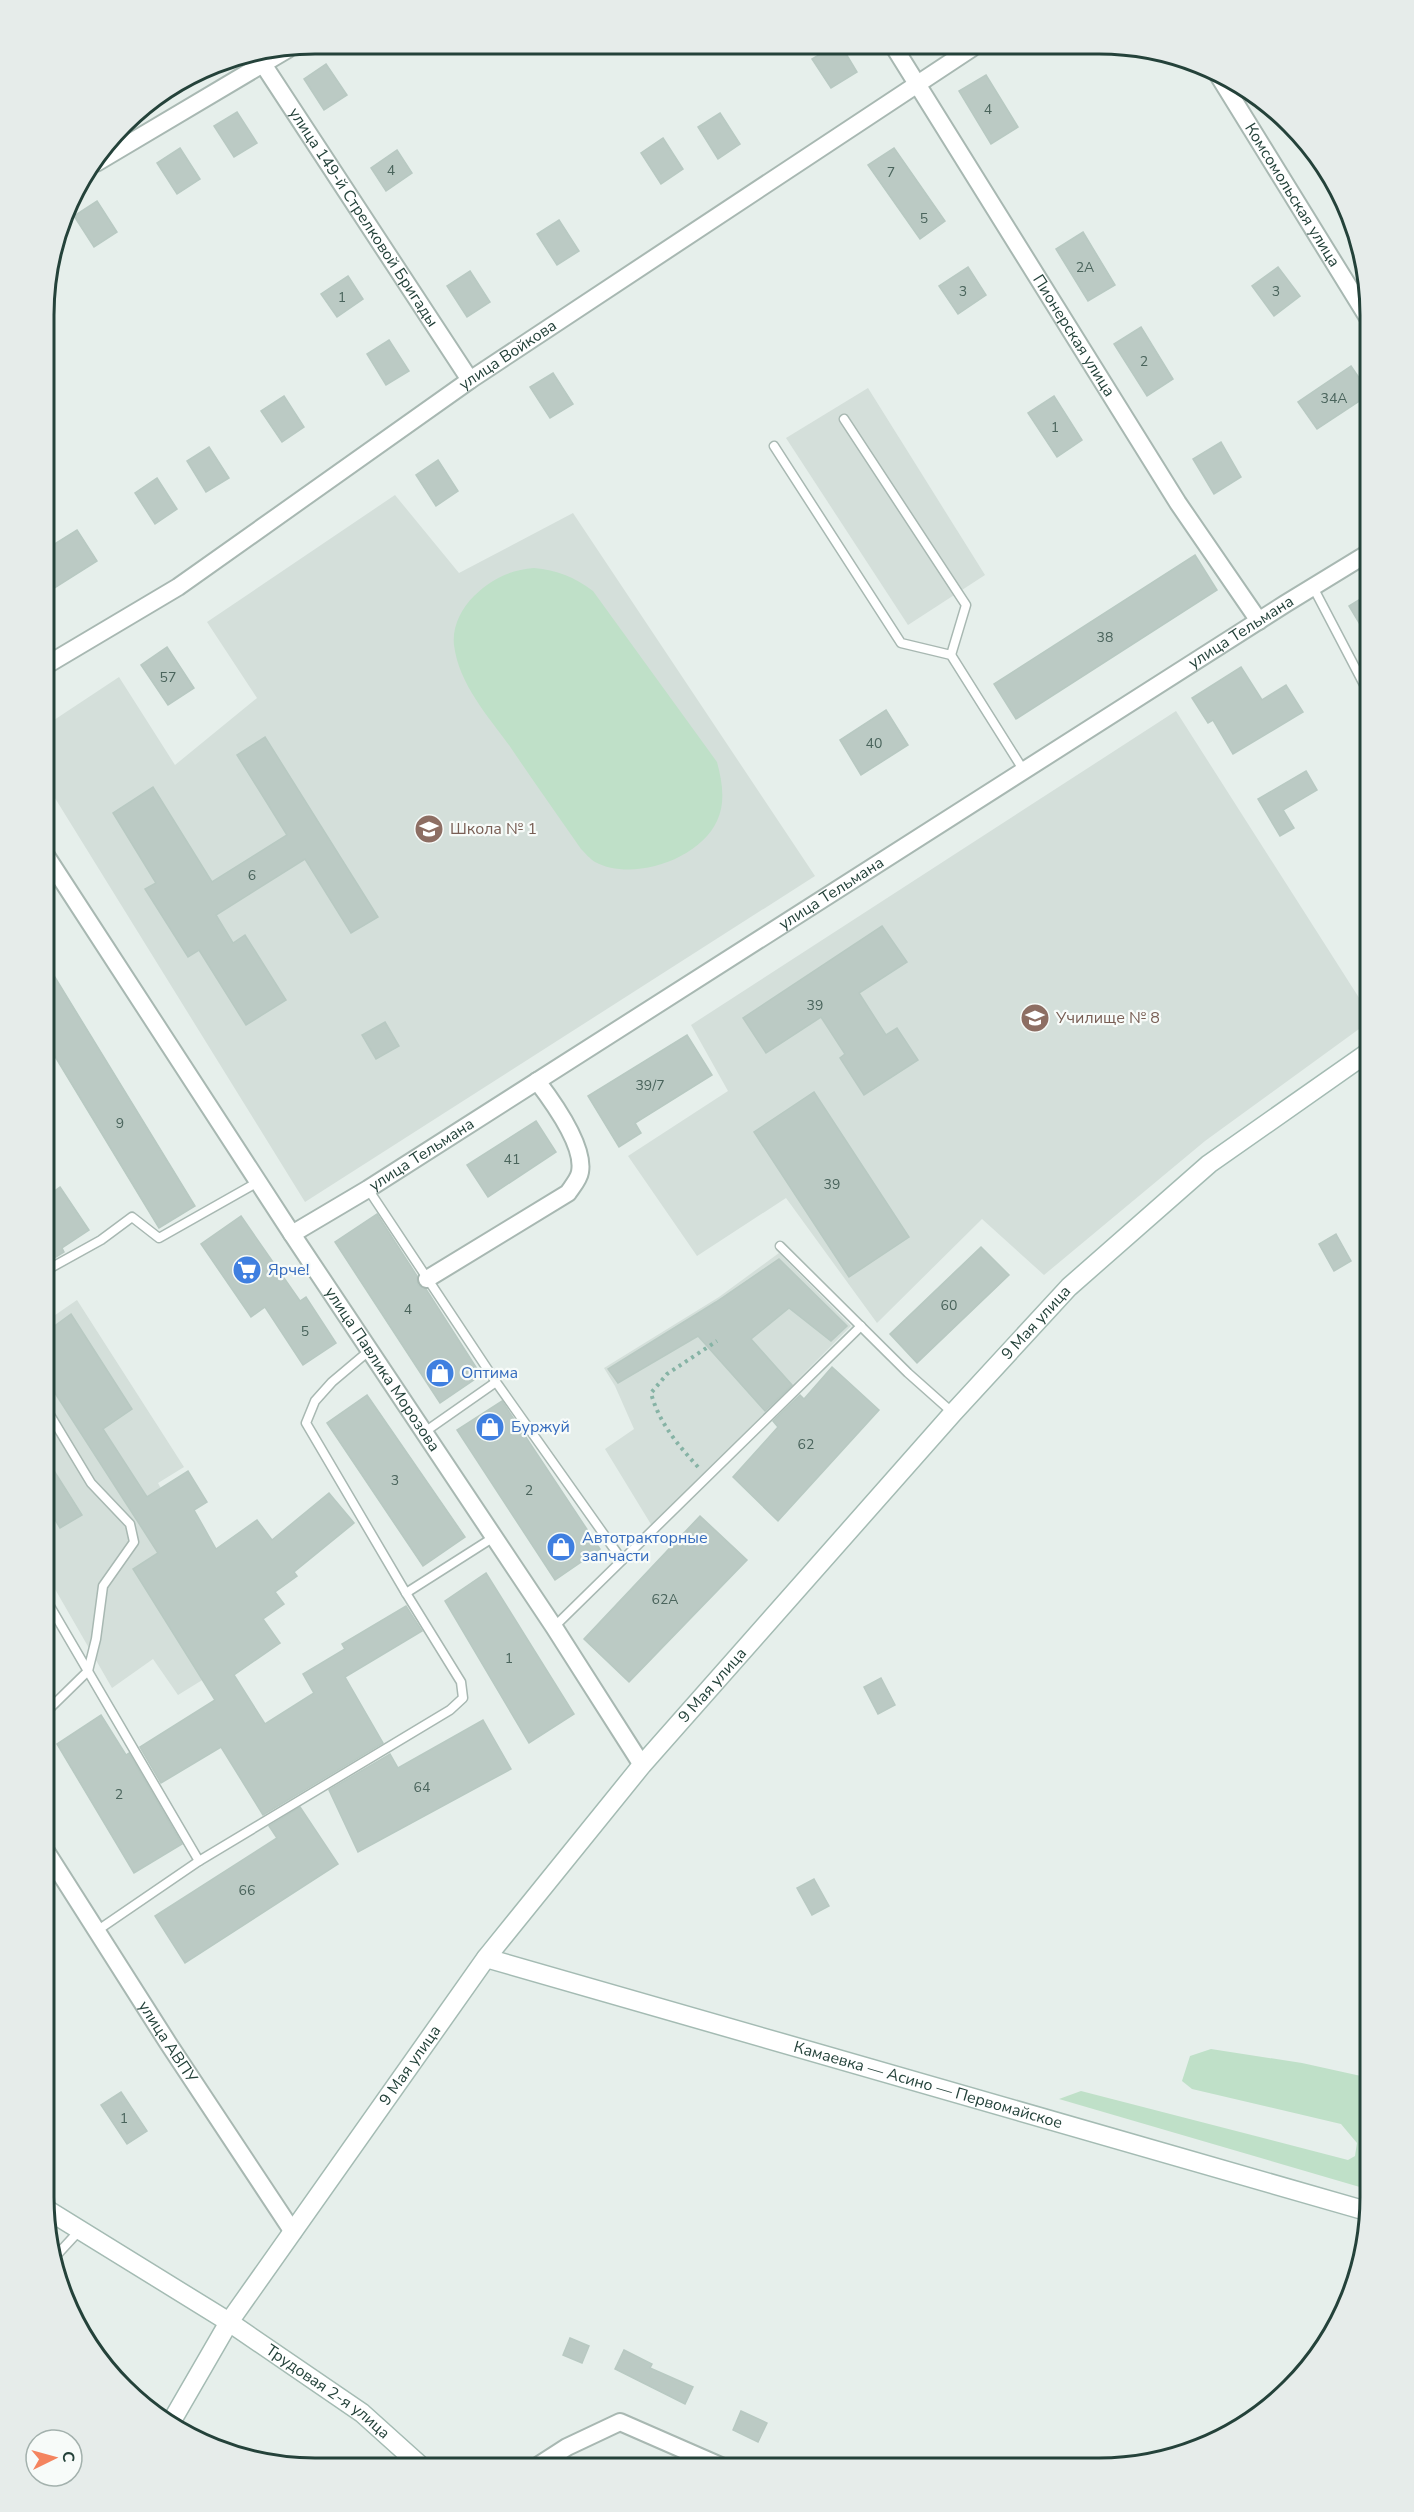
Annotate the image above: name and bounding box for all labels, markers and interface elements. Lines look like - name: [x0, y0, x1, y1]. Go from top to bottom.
- house number: 4: [984, 100, 992, 119]
- street label: улица 149-й Стрелковой Бригады: [285, 105, 441, 331]
- street label: Комсомольская улица: [1239, 119, 1345, 271]
- house number: 4: [387, 161, 395, 180]
- house number: 7: [887, 163, 895, 182]
- house number: 5: [920, 209, 928, 228]
- house number: 2А: [1076, 258, 1094, 277]
- street label: Пионерская улица: [1027, 270, 1120, 401]
- house number: 3: [959, 282, 967, 301]
- house number: 3: [1272, 282, 1280, 301]
- house number: 1: [338, 289, 346, 305]
- street label: улица Войкова: [455, 315, 561, 395]
- house number: 2: [1140, 352, 1148, 371]
- house number: 34А: [1320, 389, 1348, 408]
- house number: 1: [1051, 418, 1059, 437]
- street label: улица Тельмана: [1184, 590, 1298, 674]
- house number: 38: [1097, 628, 1113, 647]
- house number: 57: [160, 668, 176, 687]
- house number: 40: [866, 734, 882, 753]
- school or university icon: Школа № 1: [413, 813, 445, 845]
- place label: Школа № 1: [450, 818, 537, 840]
- street label: улица Тельмана: [775, 852, 888, 935]
- house number: 6: [248, 866, 256, 885]
- house number: 39: [807, 996, 823, 1015]
- school or university icon: Училище № 8: [1019, 1002, 1051, 1034]
- place label: Училище № 8: [1055, 1007, 1160, 1029]
- house number: 39/7: [635, 1076, 665, 1095]
- street label: улица Тельмана: [365, 1113, 479, 1197]
- house number: 9: [116, 1114, 124, 1133]
- house number: 41: [504, 1150, 520, 1169]
- house number: 39: [824, 1175, 840, 1194]
- supermarket icon: Ярче!: [231, 1254, 263, 1286]
- place label: Ярче!: [268, 1259, 309, 1281]
- street label: 9 Мая улица: [996, 1281, 1076, 1365]
- street label: улица Павлика Морозова: [319, 1283, 445, 1456]
- house number: 60: [941, 1296, 957, 1315]
- house number: 4: [404, 1300, 412, 1319]
- house number: 5: [301, 1322, 309, 1341]
- shop icon: Оптима: [424, 1357, 456, 1389]
- place label: Оптима: [461, 1362, 518, 1384]
- shop icon: Буржуй: [474, 1411, 506, 1443]
- place label: Буржуй: [511, 1416, 570, 1438]
- house number: 62: [798, 1435, 814, 1454]
- house number: 3: [391, 1471, 399, 1490]
- house number: 2: [525, 1481, 533, 1500]
- place label: Автотракторные запчасти: [582, 1527, 708, 1567]
- shop icon: Автотракторные запчасти: [545, 1531, 577, 1563]
- house number: 62А: [651, 1590, 679, 1609]
- street label: 9 Мая улица: [673, 1643, 752, 1728]
- house number: 1: [505, 1649, 513, 1668]
- house number: 64: [414, 1778, 430, 1797]
- house number: 2: [115, 1785, 123, 1804]
- house number: 66: [239, 1881, 255, 1900]
- street label: улица АВПУ: [133, 1997, 203, 2088]
- street label: 9 Мая улица: [374, 2021, 446, 2110]
- street label: Камаевка — Асино — Первомайское: [791, 2036, 1065, 2134]
- house number: 1: [120, 2109, 128, 2128]
- street label: Трудовая 2-я улица: [261, 2339, 395, 2444]
- north arrow: [24, 2428, 84, 2488]
- text: С: [57, 2450, 79, 2463]

